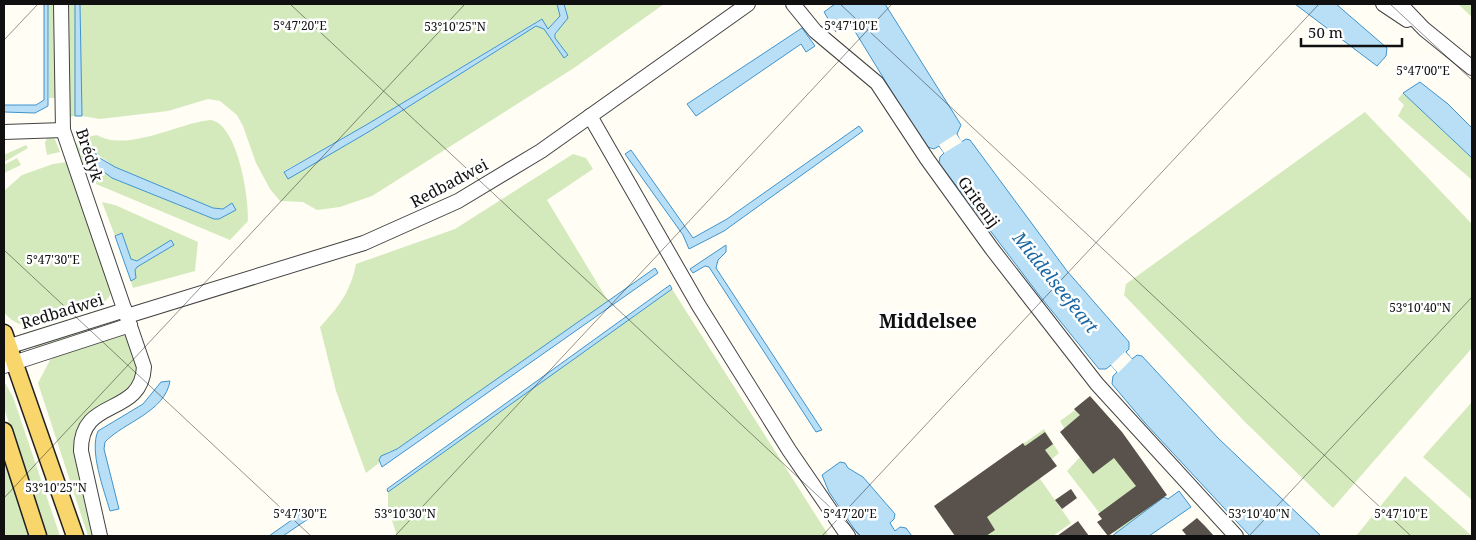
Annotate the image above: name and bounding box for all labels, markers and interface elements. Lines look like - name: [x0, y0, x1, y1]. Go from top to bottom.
- scale bar: [1301, 15, 1402, 47]
- text: 5°47'20"E: [273, 17, 327, 34]
- text: 5°47'10"E: [824, 17, 878, 34]
- text: 53°10'25"N: [424, 18, 486, 35]
- text: 50 m: [1308, 22, 1343, 42]
- text: 5°47'00"E: [1396, 62, 1450, 79]
- street label: Brédyk: [71, 126, 109, 185]
- street label: Redbadwei: [406, 153, 492, 213]
- street label: Gritenij: [953, 172, 1005, 232]
- water label: Middelseefeart: [1007, 226, 1104, 338]
- text: 5°47'30"E: [26, 251, 80, 268]
- street label: Redbadwei: [18, 288, 106, 334]
- text: 53°10'40"N: [1389, 299, 1451, 316]
- district label: Middelsee: [879, 308, 977, 334]
- text: 53°10'25"N: [25, 479, 87, 496]
- text: 5°47'30"E: [273, 505, 327, 522]
- text: 53°10'30"N: [374, 505, 436, 522]
- text: 5°47'20"E: [823, 505, 877, 522]
- text: 53°10'40"N: [1228, 505, 1290, 522]
- text: 5°47'10"E: [1374, 505, 1428, 522]

